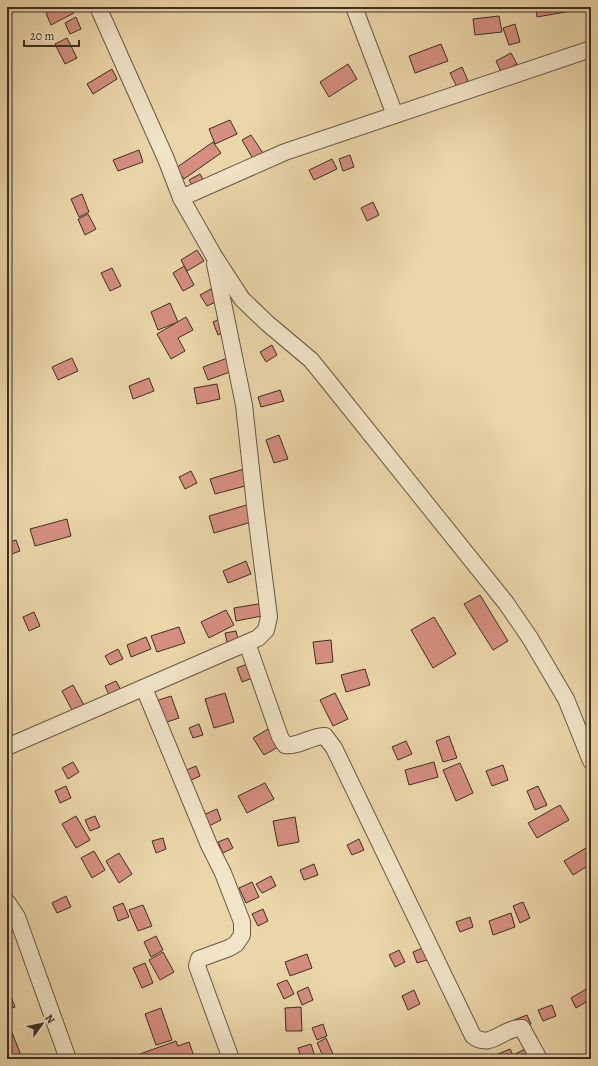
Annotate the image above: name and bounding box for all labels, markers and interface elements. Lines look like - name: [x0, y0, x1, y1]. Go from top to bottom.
- scale bar: [24, 22, 79, 48]
- text: 20 m: [30, 28, 54, 44]
- north arrow: [22, 1004, 62, 1044]
- text: N: [41, 1011, 58, 1026]

